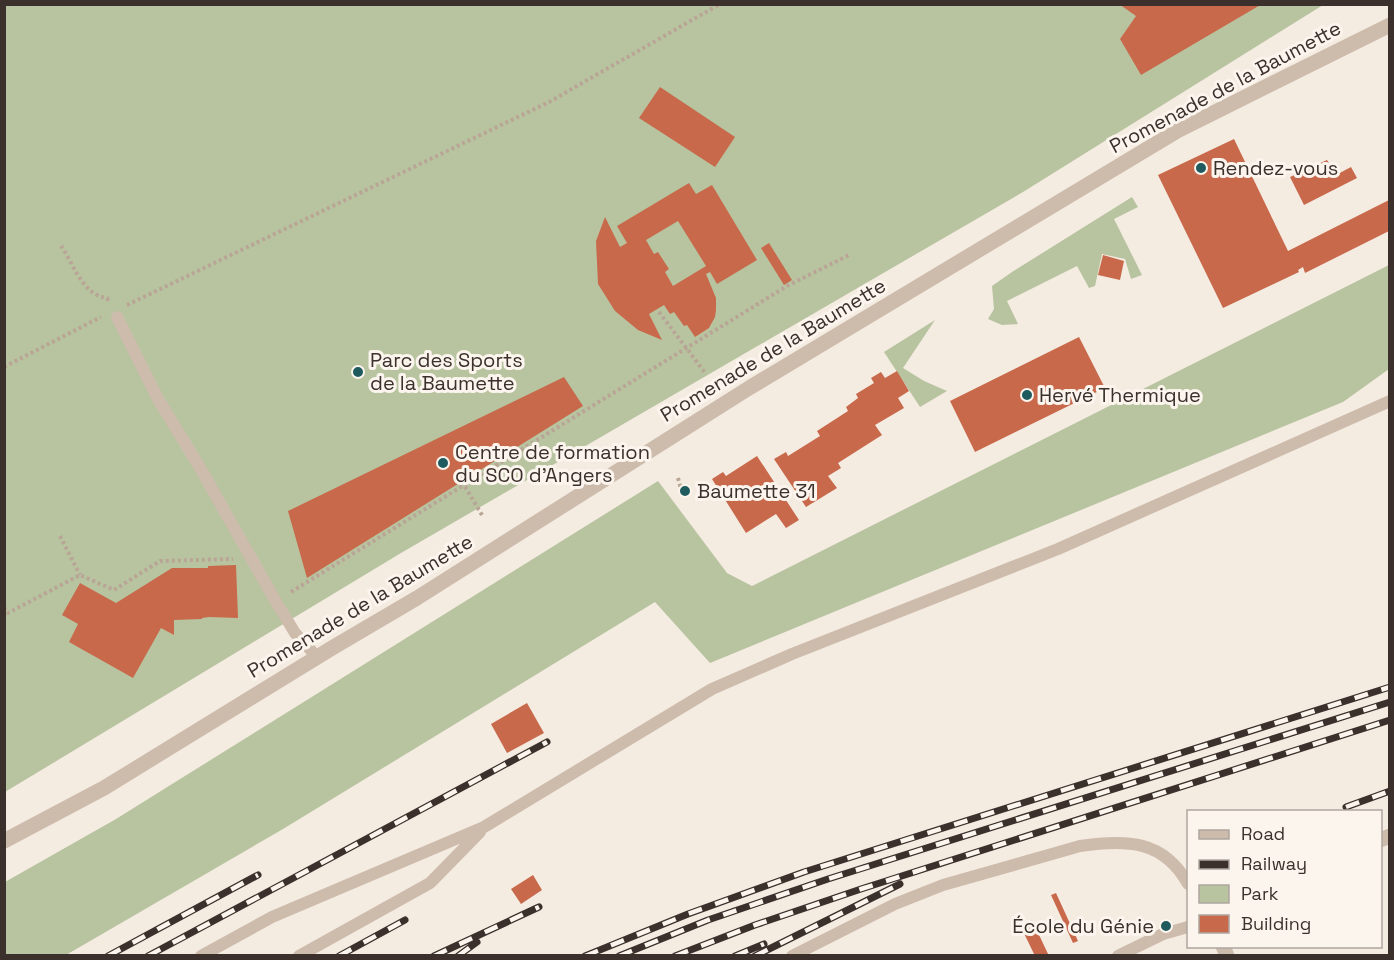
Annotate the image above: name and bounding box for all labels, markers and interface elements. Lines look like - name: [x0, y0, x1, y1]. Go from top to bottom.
- street label: Promenade de la Baumette: [1105, 15, 1345, 159]
- place label: Rendez-vous: [1213, 155, 1338, 181]
- marker: Rendez-vous: [1194, 161, 1208, 175]
- street label: Promenade de la Baumette: [655, 272, 891, 428]
- place label: Parc des Sports de la Baumette: [370, 347, 523, 396]
- marker: Parc des Sports de la Baumette: [351, 365, 365, 379]
- place label: Hervé Thermique: [1039, 382, 1201, 408]
- marker: Hervé Thermique: [1020, 388, 1034, 402]
- place label: Centre de formation du SCO d’Angers: [455, 439, 650, 488]
- marker: Centre de formation du SCO d’Angers: [436, 456, 450, 470]
- place label: Baumette 31: [697, 478, 816, 504]
- marker: Baumette 31: [678, 484, 692, 498]
- street label: Promenade de la Baumette: [242, 528, 478, 684]
- legend: [1187, 810, 1382, 948]
- text: Road: [1241, 822, 1285, 845]
- text: Railway: [1241, 852, 1307, 875]
- text: Park: [1241, 882, 1279, 905]
- text: Building: [1241, 912, 1311, 935]
- place label: École du Génie: [1012, 913, 1154, 939]
- marker: École du Génie: [1159, 919, 1173, 933]

